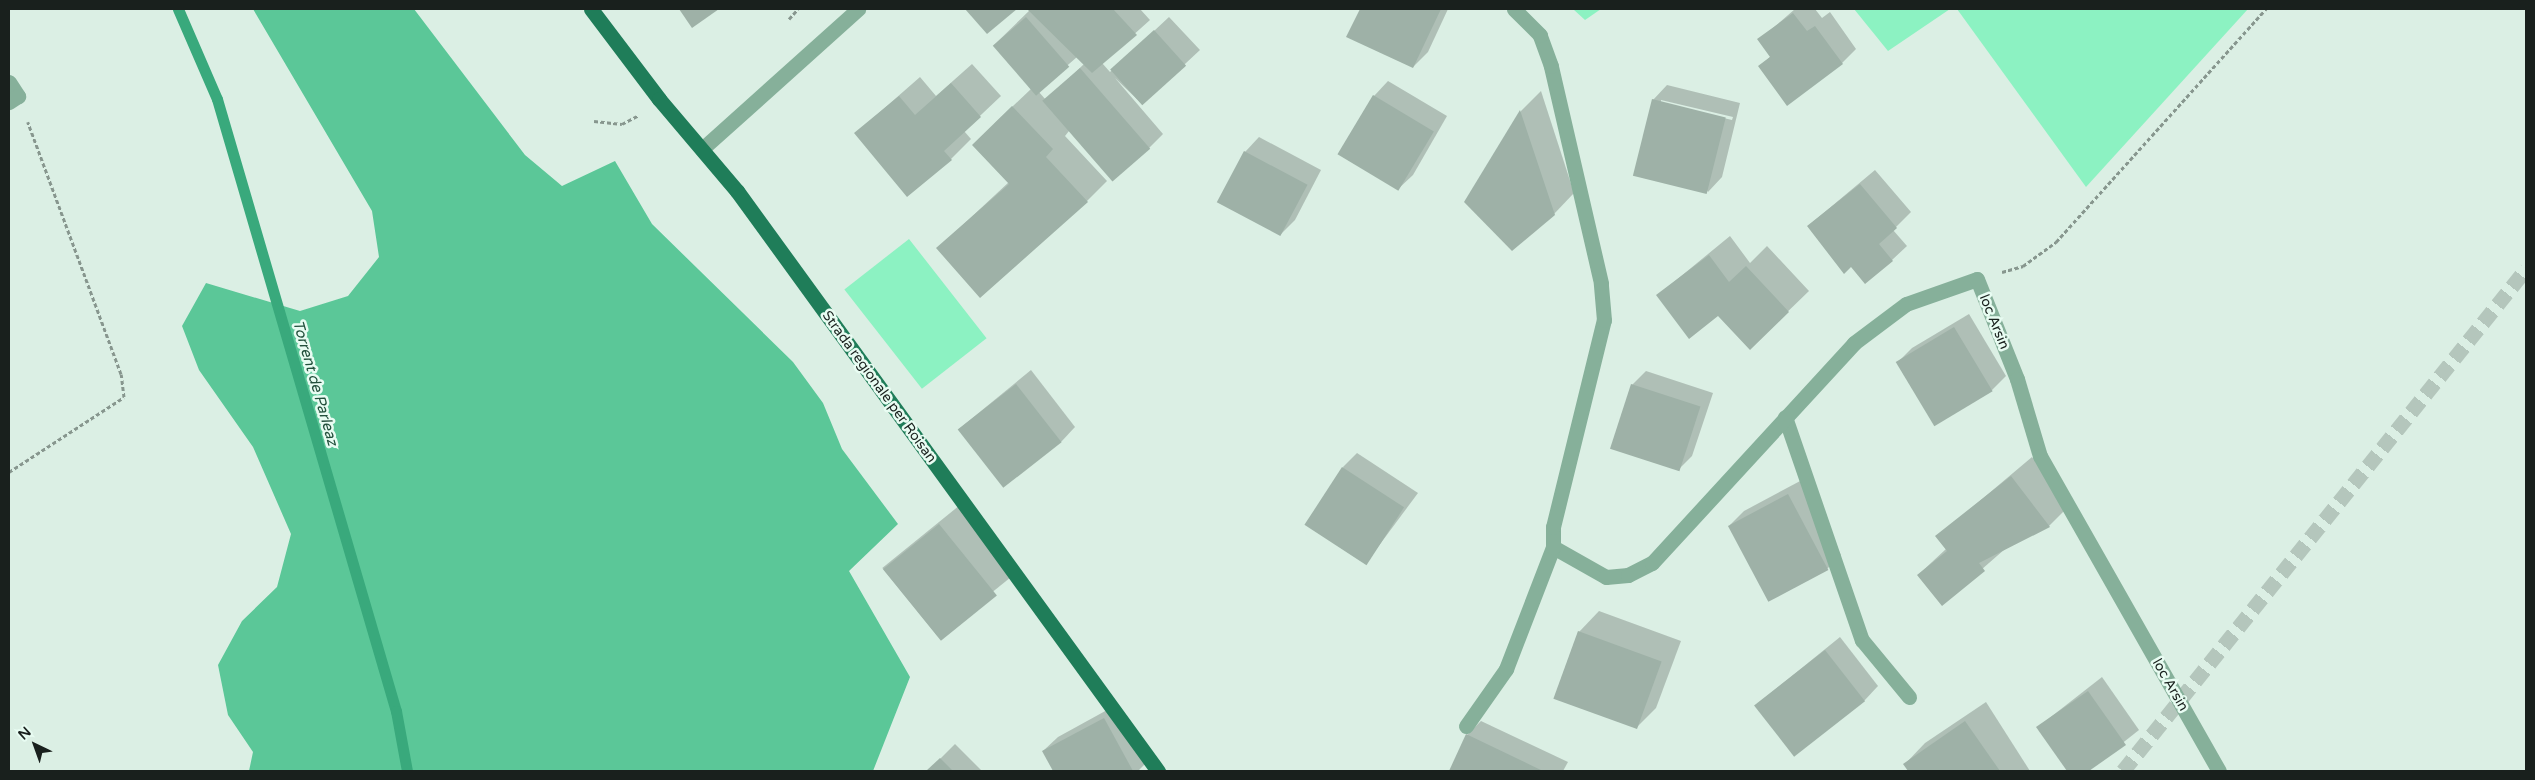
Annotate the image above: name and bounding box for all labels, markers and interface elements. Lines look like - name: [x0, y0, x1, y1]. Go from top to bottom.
- street label: loc Arsin: [1975, 292, 2013, 352]
- street label: Strada regionale per Roisan: [818, 308, 940, 466]
- water label: Torrent de Parleaz: [289, 318, 341, 448]
- street label: loc Arsin: [2148, 656, 2192, 714]
- north arrow: [10, 720, 60, 770]
- text: N: [15, 723, 34, 744]

